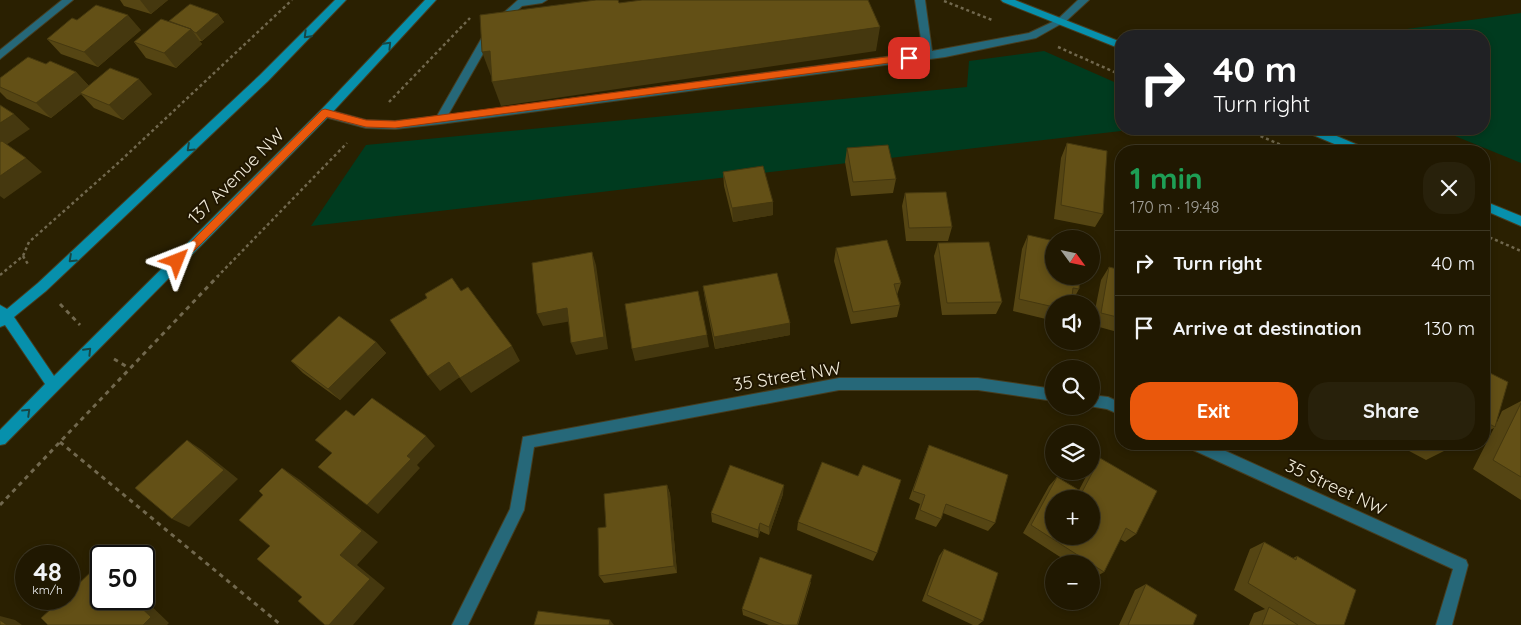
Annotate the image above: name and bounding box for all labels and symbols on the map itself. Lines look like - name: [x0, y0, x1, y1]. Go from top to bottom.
- one-way arrow: [304, 29, 313, 38]
- pin: [888, 37, 930, 79]
- one-way arrow: [382, 42, 391, 51]
- street label: 137 Avenue NW: [183, 123, 289, 229]
- one-way arrow: [187, 142, 196, 151]
- north arrow: [1045, 230, 1100, 285]
- position arrow: [150, 234, 202, 286]
- one-way arrow: [68, 253, 77, 262]
- one-way arrow: [82, 348, 91, 357]
- street label: 35 Street NW: [731, 356, 843, 396]
- one-way arrow: [21, 409, 30, 418]
- street label: 35 Street NW: [1282, 454, 1390, 520]
- speed limit sign: 50: [90, 545, 155, 610]

